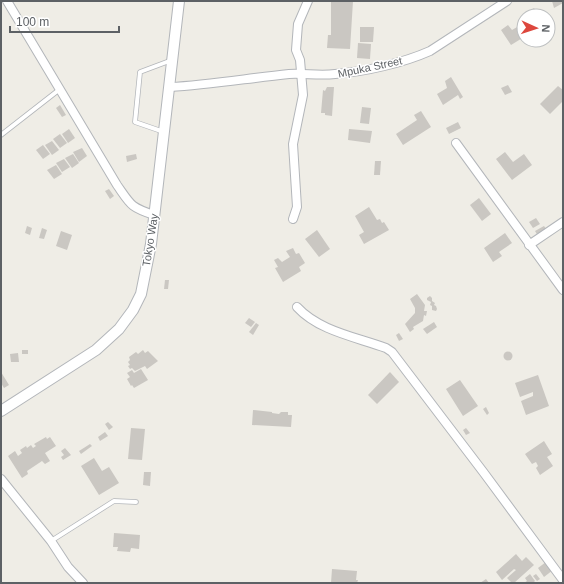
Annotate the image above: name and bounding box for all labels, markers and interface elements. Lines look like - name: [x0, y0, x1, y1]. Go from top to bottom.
- scale bar: [10, 8, 119, 34]
- north arrow: [516, 8, 556, 48]
- text: 100 m: [16, 15, 49, 29]
- text: N: [540, 24, 552, 33]
- street label: Mpuka Street: [337, 54, 403, 80]
- street label: Tokyo Way: [140, 212, 160, 267]

